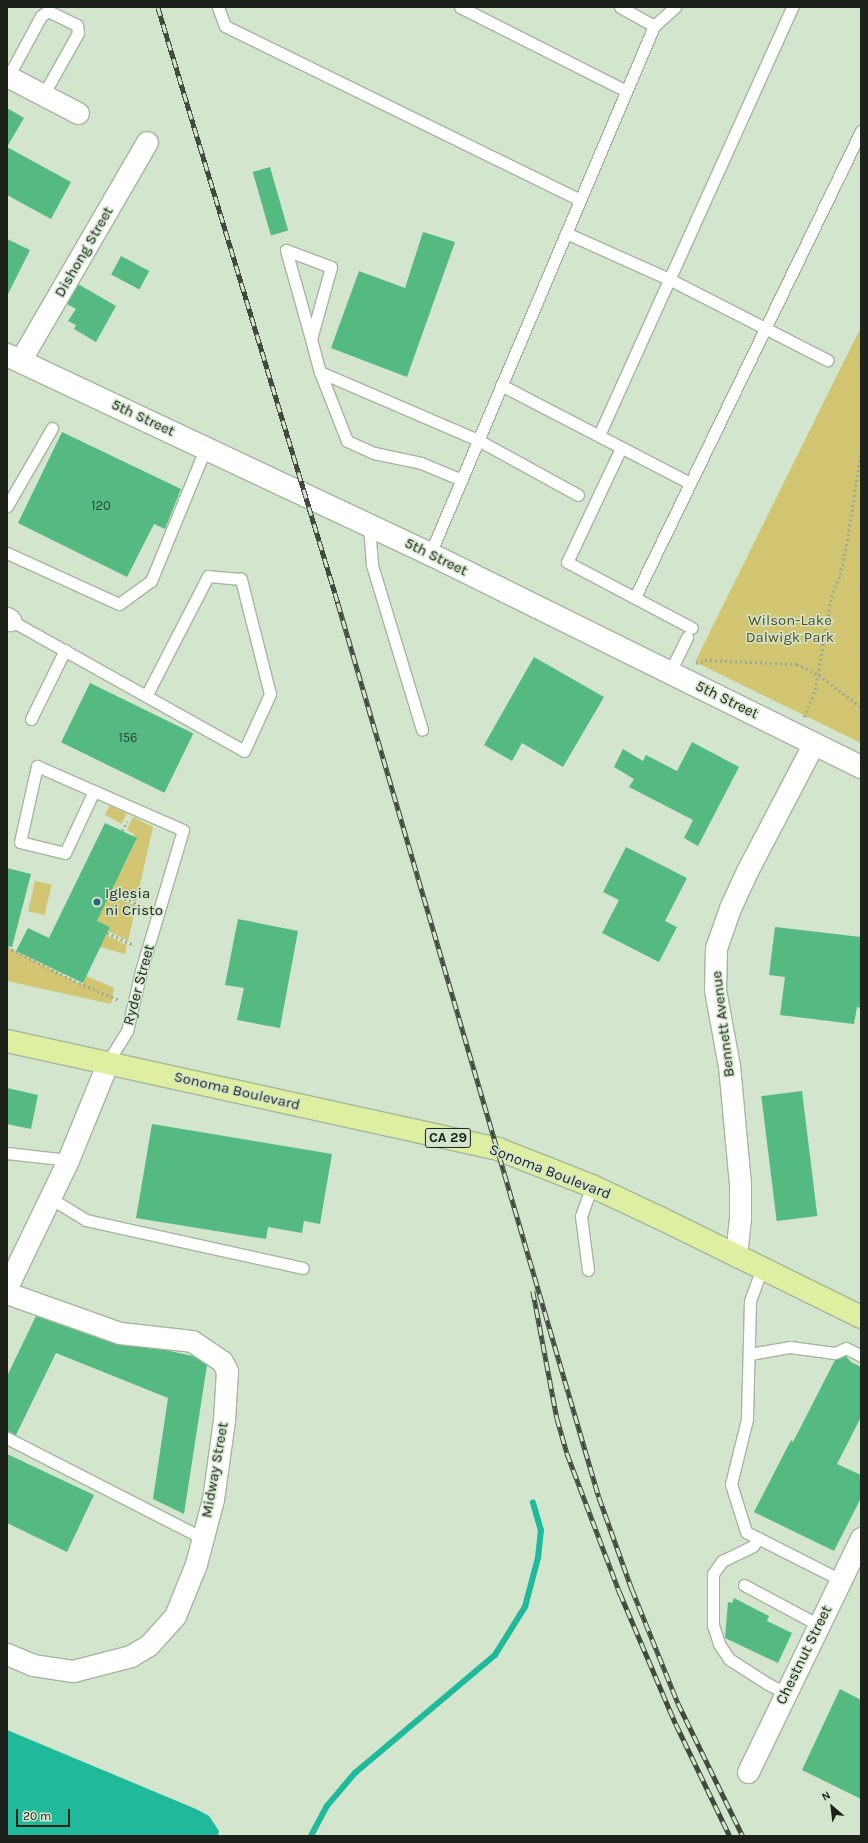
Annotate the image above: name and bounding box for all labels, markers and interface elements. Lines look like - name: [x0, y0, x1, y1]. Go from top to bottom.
- street label: Dishong Street: [51, 203, 117, 301]
- street label: 5th Street: [108, 395, 178, 441]
- house number: 120: [91, 498, 111, 514]
- street label: 5th Street: [402, 534, 470, 580]
- park label: Wilson-Lake Dalwigk Park: [746, 611, 834, 646]
- street label: 5th Street: [693, 677, 761, 723]
- house number: 156: [118, 730, 138, 746]
- place label: Iglesia ni Cristo: [105, 884, 163, 919]
- marker: Iglesia ni Cristo: [92, 897, 102, 907]
- street label: Ryder Street: [120, 943, 158, 1027]
- street label: Bennett Avenue: [708, 970, 738, 1078]
- street label: Sonoma Boulevard: [172, 1068, 302, 1114]
- road number: CA 29: [424, 1126, 472, 1150]
- street label: Sonoma Boulevard: [487, 1140, 613, 1204]
- street label: Midway Street: [198, 1421, 232, 1519]
- street label: Chestnut Street: [772, 1603, 836, 1707]
- north arrow: [812, 1787, 852, 1827]
- text: N: [820, 1788, 833, 1804]
- scale bar: [18, 1801, 72, 1827]
- text: 20 m: [23, 1809, 51, 1823]

